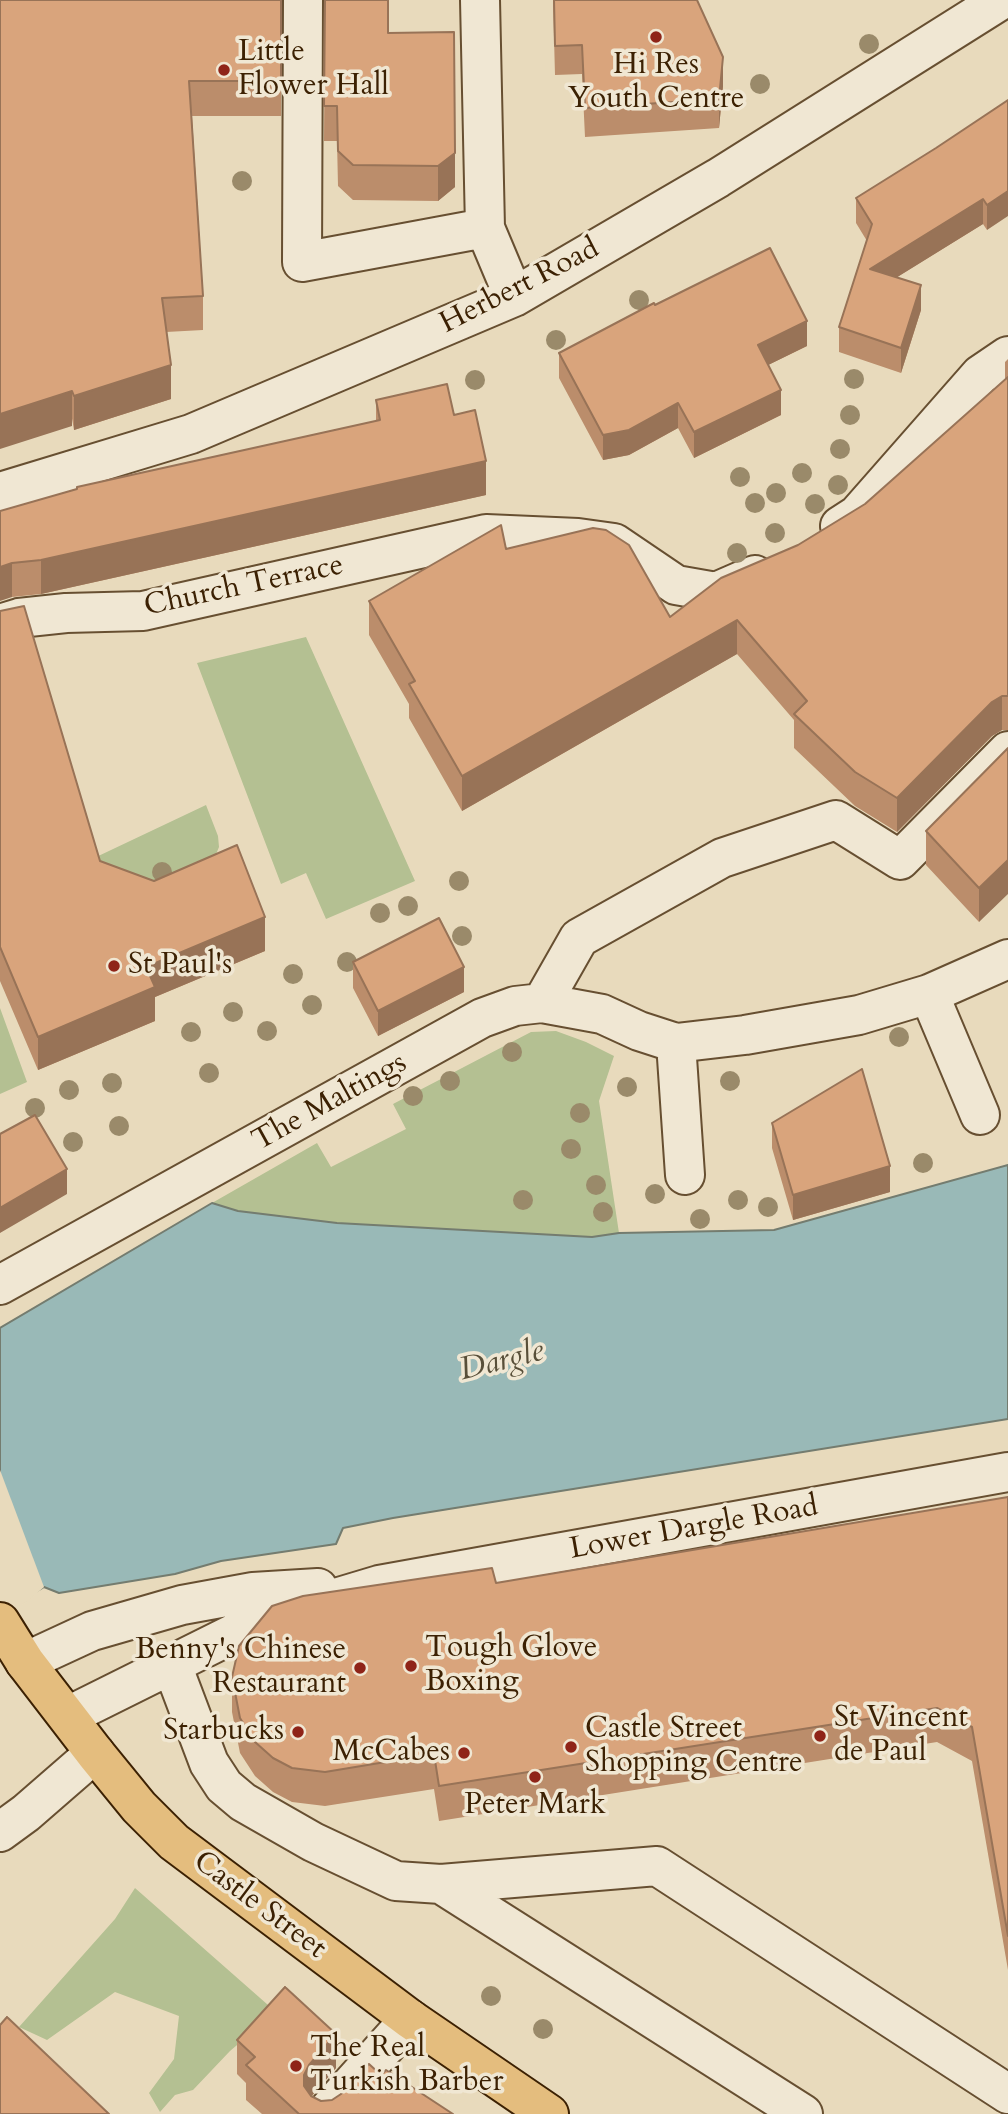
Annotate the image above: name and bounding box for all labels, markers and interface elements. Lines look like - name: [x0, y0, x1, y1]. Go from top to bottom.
- marker: Hi Res Youth Centre: [648, 29, 664, 45]
- place label: Little Flower Hall: [238, 35, 389, 105]
- place label: Hi Res Youth Centre: [568, 48, 744, 118]
- marker: Little Flower Hall: [216, 62, 232, 78]
- street label: Herbert Road: [434, 232, 606, 342]
- street label: Church Terrace: [141, 548, 347, 626]
- place label: St Paul's: [128, 948, 232, 984]
- marker: St Paul's: [106, 958, 122, 974]
- street label: The Maltings: [247, 1046, 413, 1160]
- water label: Dargle: [456, 1333, 548, 1391]
- street label: Lower Dargle Road: [567, 1489, 821, 1569]
- place label: Tough Glove Boxing: [425, 1631, 597, 1702]
- place label: Benny's Chinese Restaurant: [135, 1633, 346, 1704]
- marker: Tough Glove Boxing: [403, 1658, 419, 1674]
- marker: Benny's Chinese Restaurant: [352, 1660, 368, 1676]
- place label: St Vincent de Paul: [834, 1701, 968, 1772]
- place label: Castle Street Shopping Centre: [585, 1712, 803, 1782]
- place label: Starbucks: [163, 1714, 284, 1750]
- marker: Starbucks: [290, 1724, 306, 1740]
- marker: St Vincent de Paul: [812, 1728, 828, 1744]
- place label: McCabes: [332, 1735, 450, 1771]
- marker: Castle Street Shopping Centre: [563, 1739, 579, 1755]
- marker: McCabes: [456, 1745, 472, 1761]
- marker: Peter Mark: [527, 1769, 543, 1785]
- place label: Peter Mark: [464, 1788, 606, 1824]
- street label: Castle Street: [186, 1844, 332, 1968]
- place label: The Real Turkish Barber: [310, 2031, 503, 2102]
- marker: The Real Turkish Barber: [288, 2058, 304, 2074]

